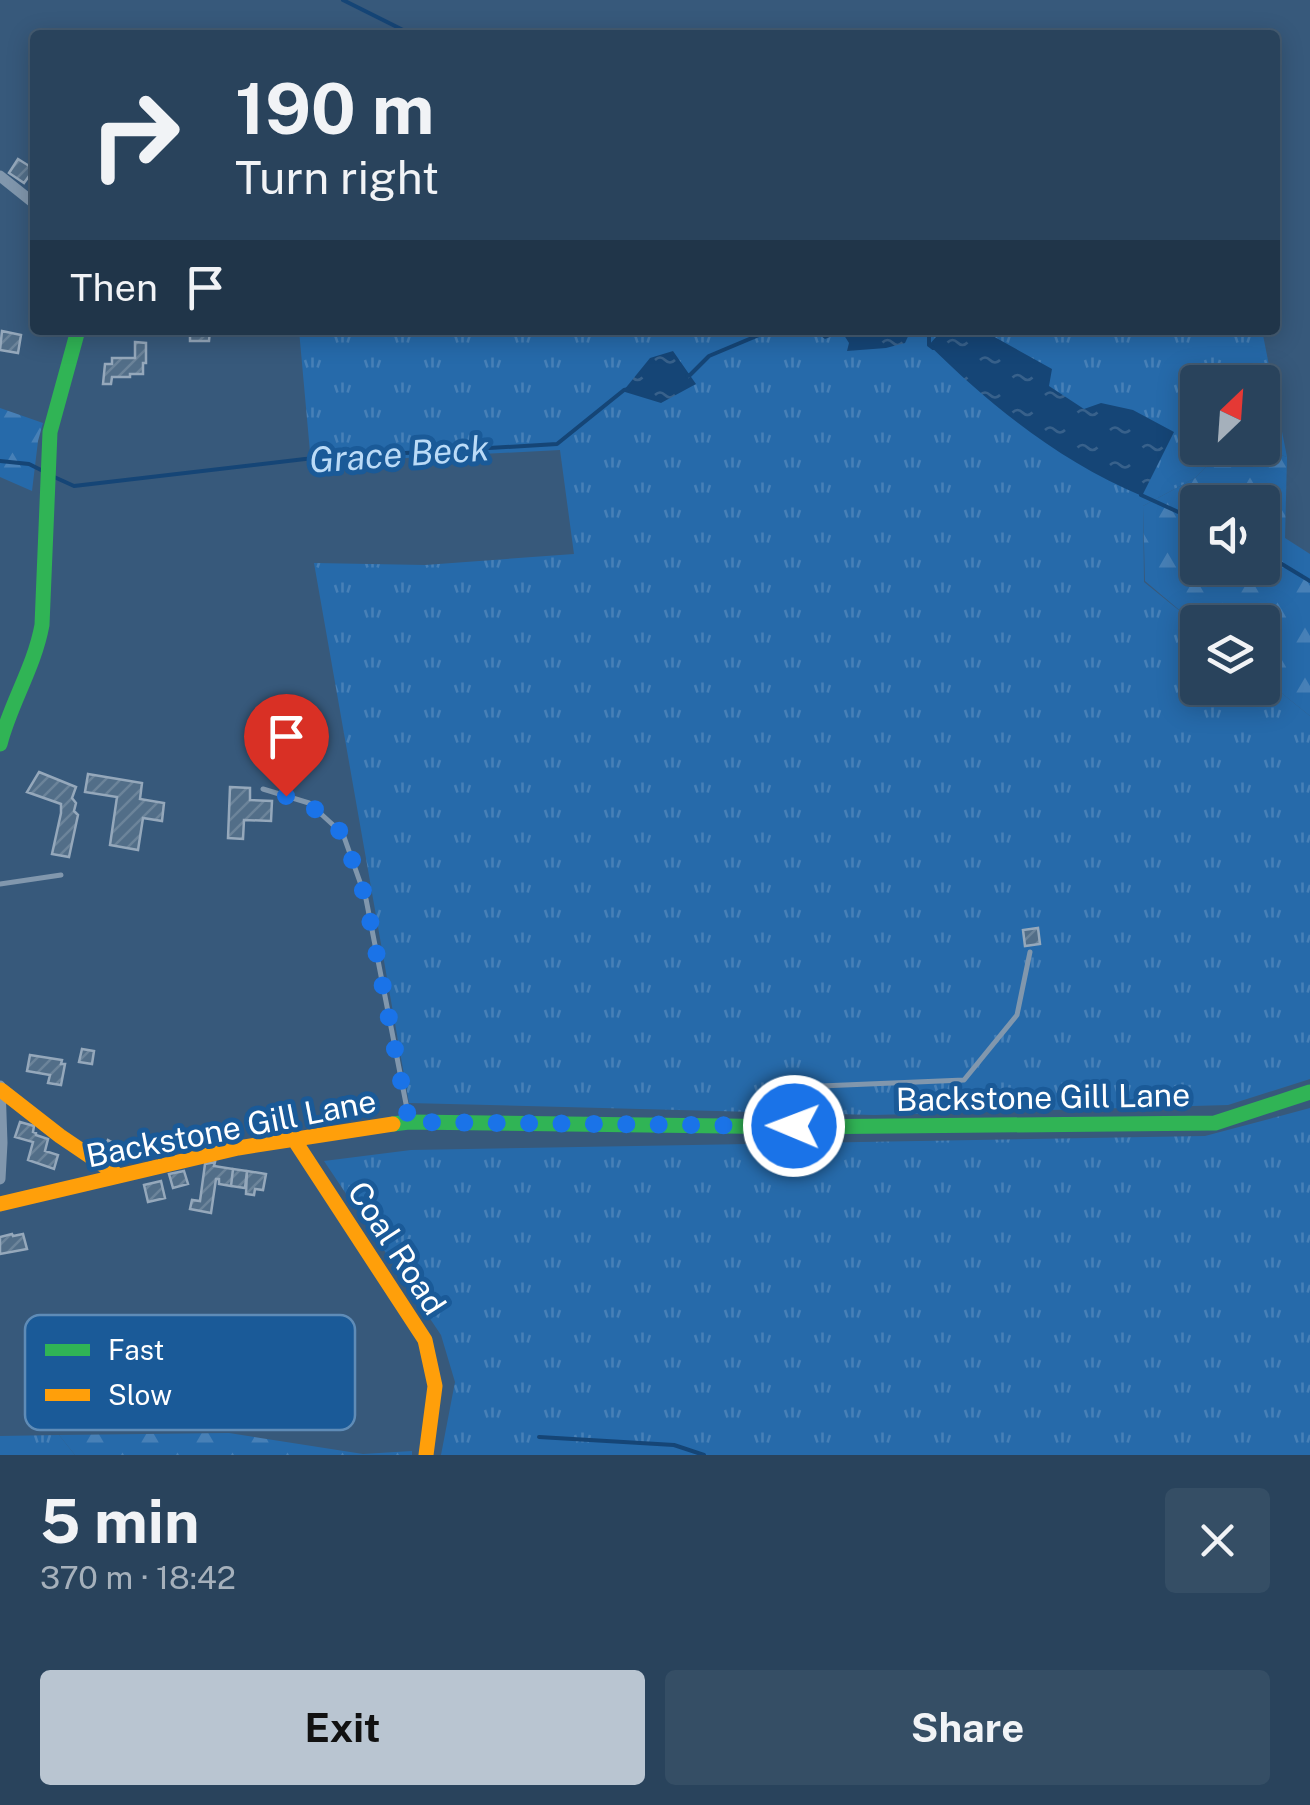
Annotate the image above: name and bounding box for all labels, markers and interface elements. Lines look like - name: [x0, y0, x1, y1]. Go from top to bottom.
- text: 190 m: [235, 67, 434, 150]
- icon: right: [70, 70, 200, 200]
- text: Turn right: [235, 151, 439, 204]
- icon: arrive: [178, 260, 233, 315]
- text: Then: [70, 265, 158, 310]
- north arrow: [1180, 365, 1280, 465]
- map controls: [1180, 365, 1280, 705]
- water label: Grace Beck: [308, 427, 490, 481]
- button: sound: [1180, 485, 1280, 585]
- button: layers: [1180, 605, 1280, 705]
- pin: [244, 694, 329, 797]
- icon: arrive: [259, 709, 314, 764]
- position arrow: [742, 1074, 846, 1178]
- street label: Backstone Gill Lane: [895, 1076, 1191, 1118]
- street label: Backstone Gill Lane: [83, 1082, 379, 1174]
- street label: Coal Road: [340, 1175, 454, 1321]
- legend: [25, 1315, 355, 1430]
- text: Fast: [108, 1333, 164, 1366]
- text: Slow: [108, 1378, 172, 1411]
- text: 5 min: [40, 1486, 200, 1557]
- button: close: [1165, 1488, 1270, 1593]
- text: 370 m · 18:42: [40, 1559, 236, 1596]
- button: Exit: [40, 1670, 645, 1785]
- button: Share: [665, 1670, 1270, 1785]

